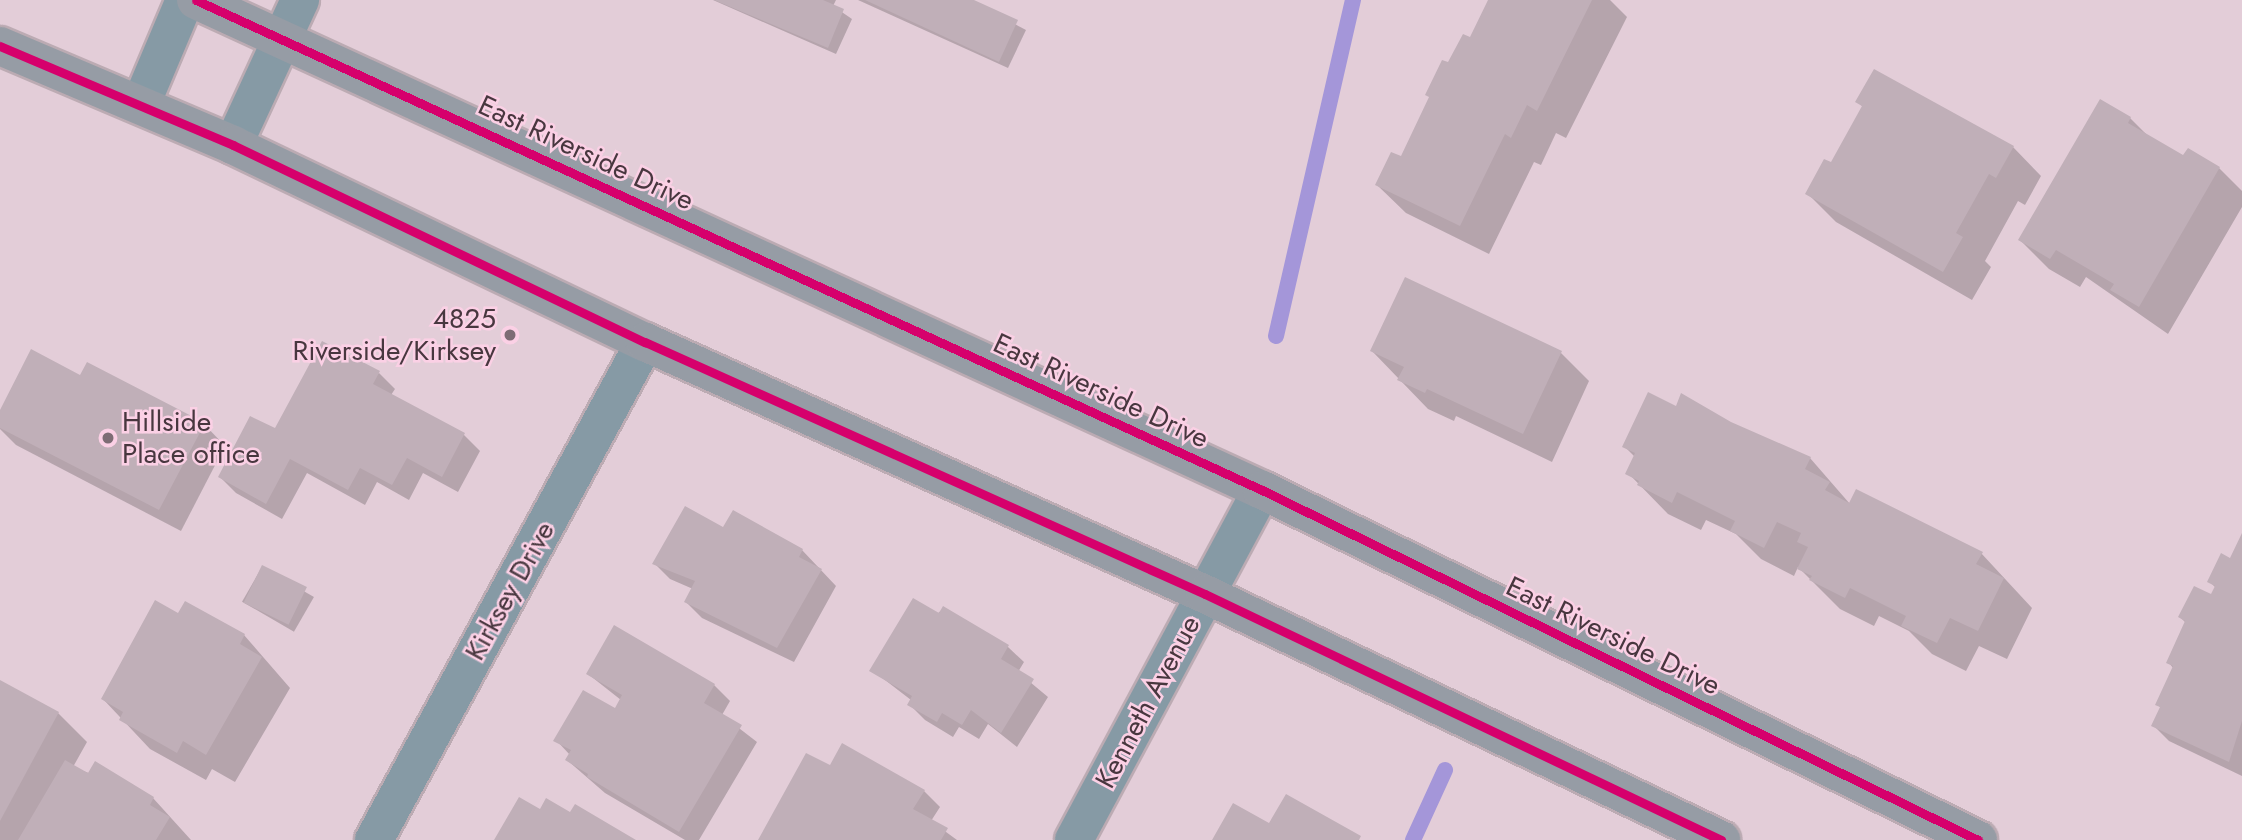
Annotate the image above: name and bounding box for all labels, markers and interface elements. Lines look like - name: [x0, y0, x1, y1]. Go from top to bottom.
- street label: East Riverside Drive: [473, 88, 699, 218]
- place label: 4825 Riverside/Kirksey: [293, 302, 496, 368]
- street label: East Riverside Drive: [988, 326, 1214, 456]
- marker: 4825 Riverside/Kirksey: [502, 327, 518, 343]
- place label: Hillside Place office: [122, 405, 260, 471]
- marker: Hillside Place office: [100, 430, 116, 446]
- street label: Kirksey Drive: [458, 516, 562, 666]
- street label: East Riverside Drive: [1501, 570, 1725, 702]
- street label: Kenneth Avenue: [1089, 610, 1207, 794]

